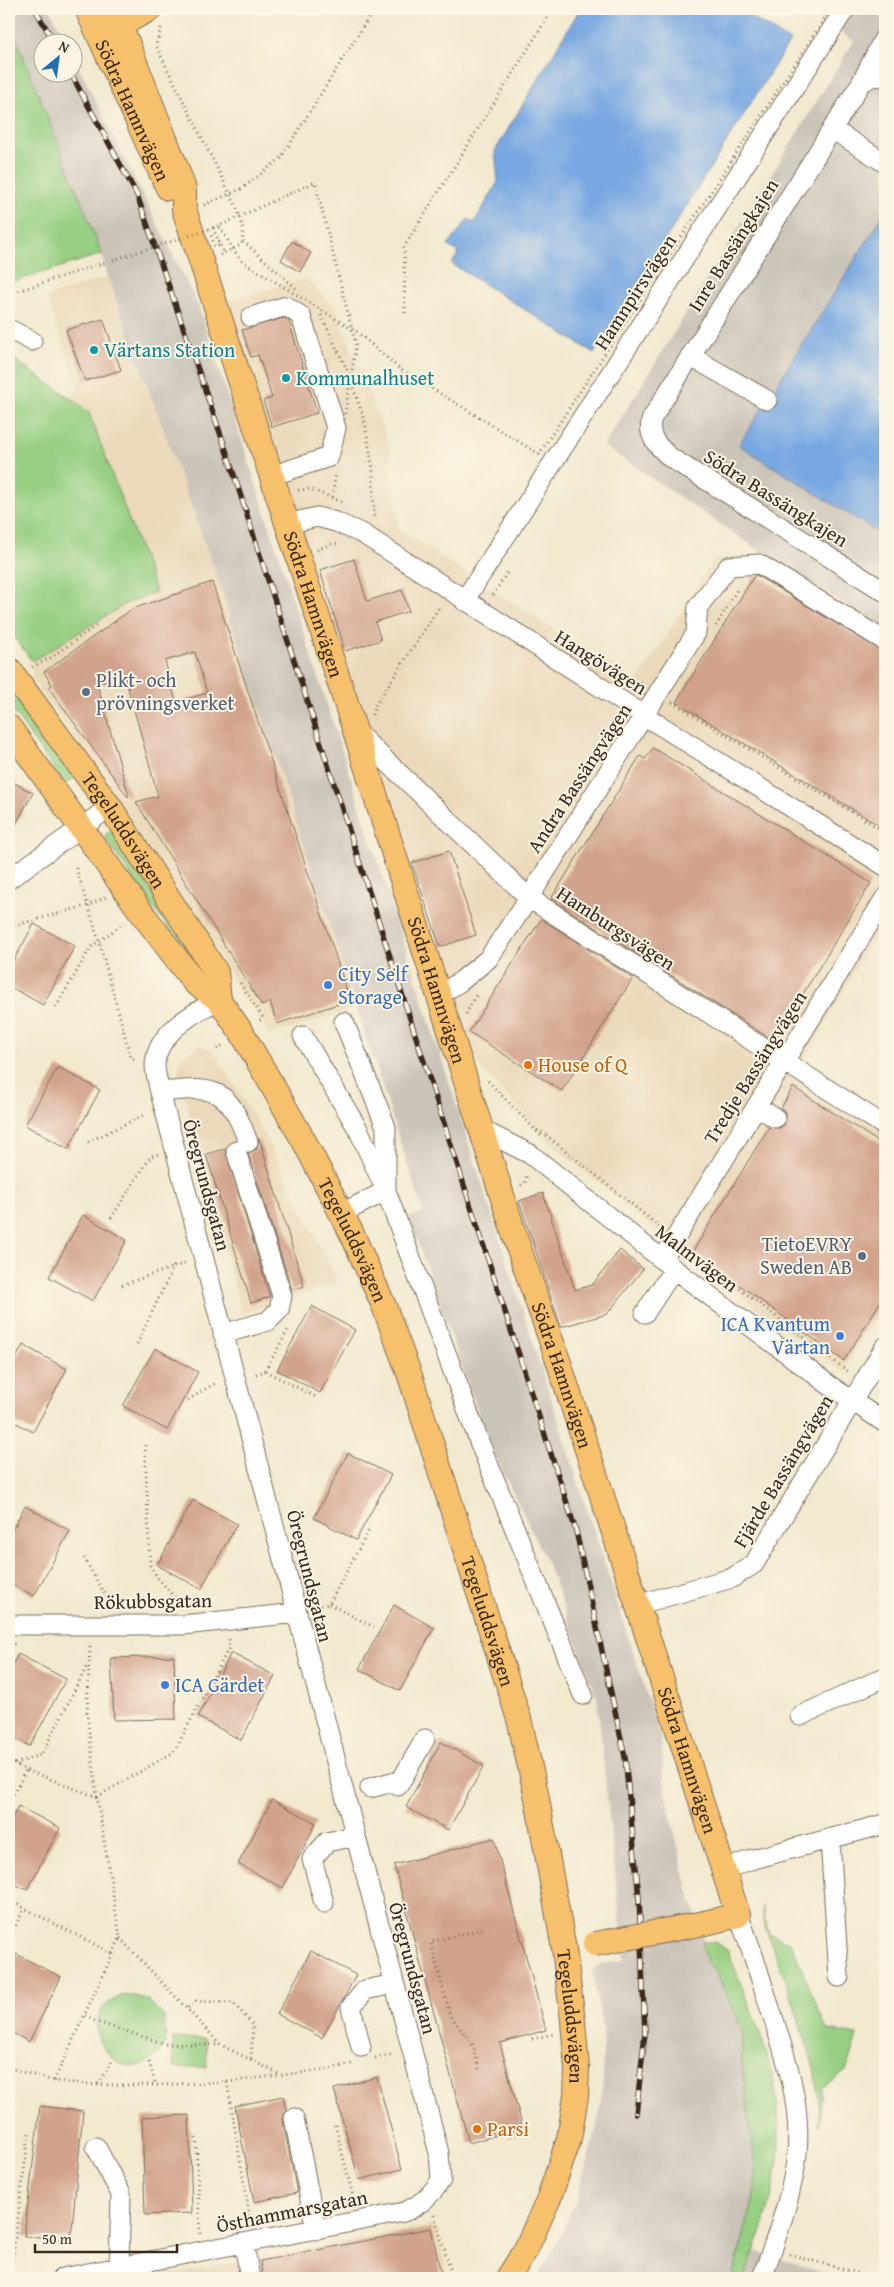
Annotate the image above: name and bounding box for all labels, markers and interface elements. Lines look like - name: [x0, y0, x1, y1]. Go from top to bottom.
- north arrow: [32, 32, 82, 82]
- street label: Södra Hamnvägen: [88, 34, 178, 186]
- text: N: [55, 36, 74, 58]
- street label: Inre Bassängkajen: [680, 173, 785, 317]
- street label: Hamnpirsvägen: [586, 228, 683, 355]
- place label: Värtans Station: [104, 335, 235, 364]
- marker: Värtans Station: [88, 344, 100, 356]
- place label: Kommunalhuset: [296, 363, 434, 392]
- marker: Kommunalhuset: [280, 372, 292, 384]
- street label: Södra Bassängkajen: [698, 441, 854, 554]
- street label: Södra Hamnvägen: [276, 527, 352, 681]
- street label: Hangövägen: [549, 622, 653, 701]
- place label: Plikt- och prövningsverket: [96, 665, 234, 717]
- marker: Plikt- och prövningsverket: [80, 686, 92, 698]
- street label: Andra Bassängvägen: [519, 697, 638, 858]
- street label: Tegeluddsvägen: [75, 765, 174, 894]
- street label: Hamburgsvägen: [551, 878, 681, 977]
- street label: Södra Hamnvägen: [401, 912, 474, 1067]
- place label: City Self Storage: [338, 959, 410, 1011]
- marker: City Self Storage: [322, 979, 334, 991]
- street label: Tredje Bassängvägen: [696, 985, 813, 1149]
- place label: House of Q: [538, 1050, 628, 1079]
- marker: House of Q: [522, 1059, 534, 1071]
- street label: Öregrundsgatan: [176, 1116, 239, 1254]
- street label: Tegeluddsvägen: [311, 1172, 395, 1307]
- street label: Malmvägen: [650, 1217, 745, 1299]
- place label: TietoEVRY Sweden AB: [760, 1229, 852, 1281]
- marker: TietoEVRY Sweden AB: [856, 1250, 868, 1262]
- street label: Södra Hamnvägen: [525, 1298, 601, 1452]
- place label: ICA Kvantum Värtan: [721, 1309, 831, 1361]
- marker: ICA Kvantum Värtan: [834, 1330, 846, 1342]
- street label: Fjärde Bassängvägen: [725, 1389, 840, 1553]
- street label: Öregrundsgatan: [280, 1507, 341, 1645]
- street label: Tegeluddsvägen: [454, 1552, 523, 1690]
- street label: Rökubbsgatan: [93, 1585, 212, 1616]
- place label: ICA Gärdet: [175, 1670, 264, 1699]
- marker: ICA Gärdet: [159, 1679, 171, 1691]
- street label: Södra Hamnvägen: [651, 1683, 726, 1837]
- street label: Öregrundsgatan: [382, 1899, 445, 2037]
- street label: Tegeluddsvägen: [550, 1948, 592, 2084]
- place label: Parsi: [487, 2114, 529, 2143]
- marker: Parsi: [471, 2123, 483, 2135]
- street label: Östhammarsgatan: [214, 2182, 370, 2239]
- scale bar: [35, 2222, 178, 2254]
- text: 50 m: [42, 2228, 73, 2249]

